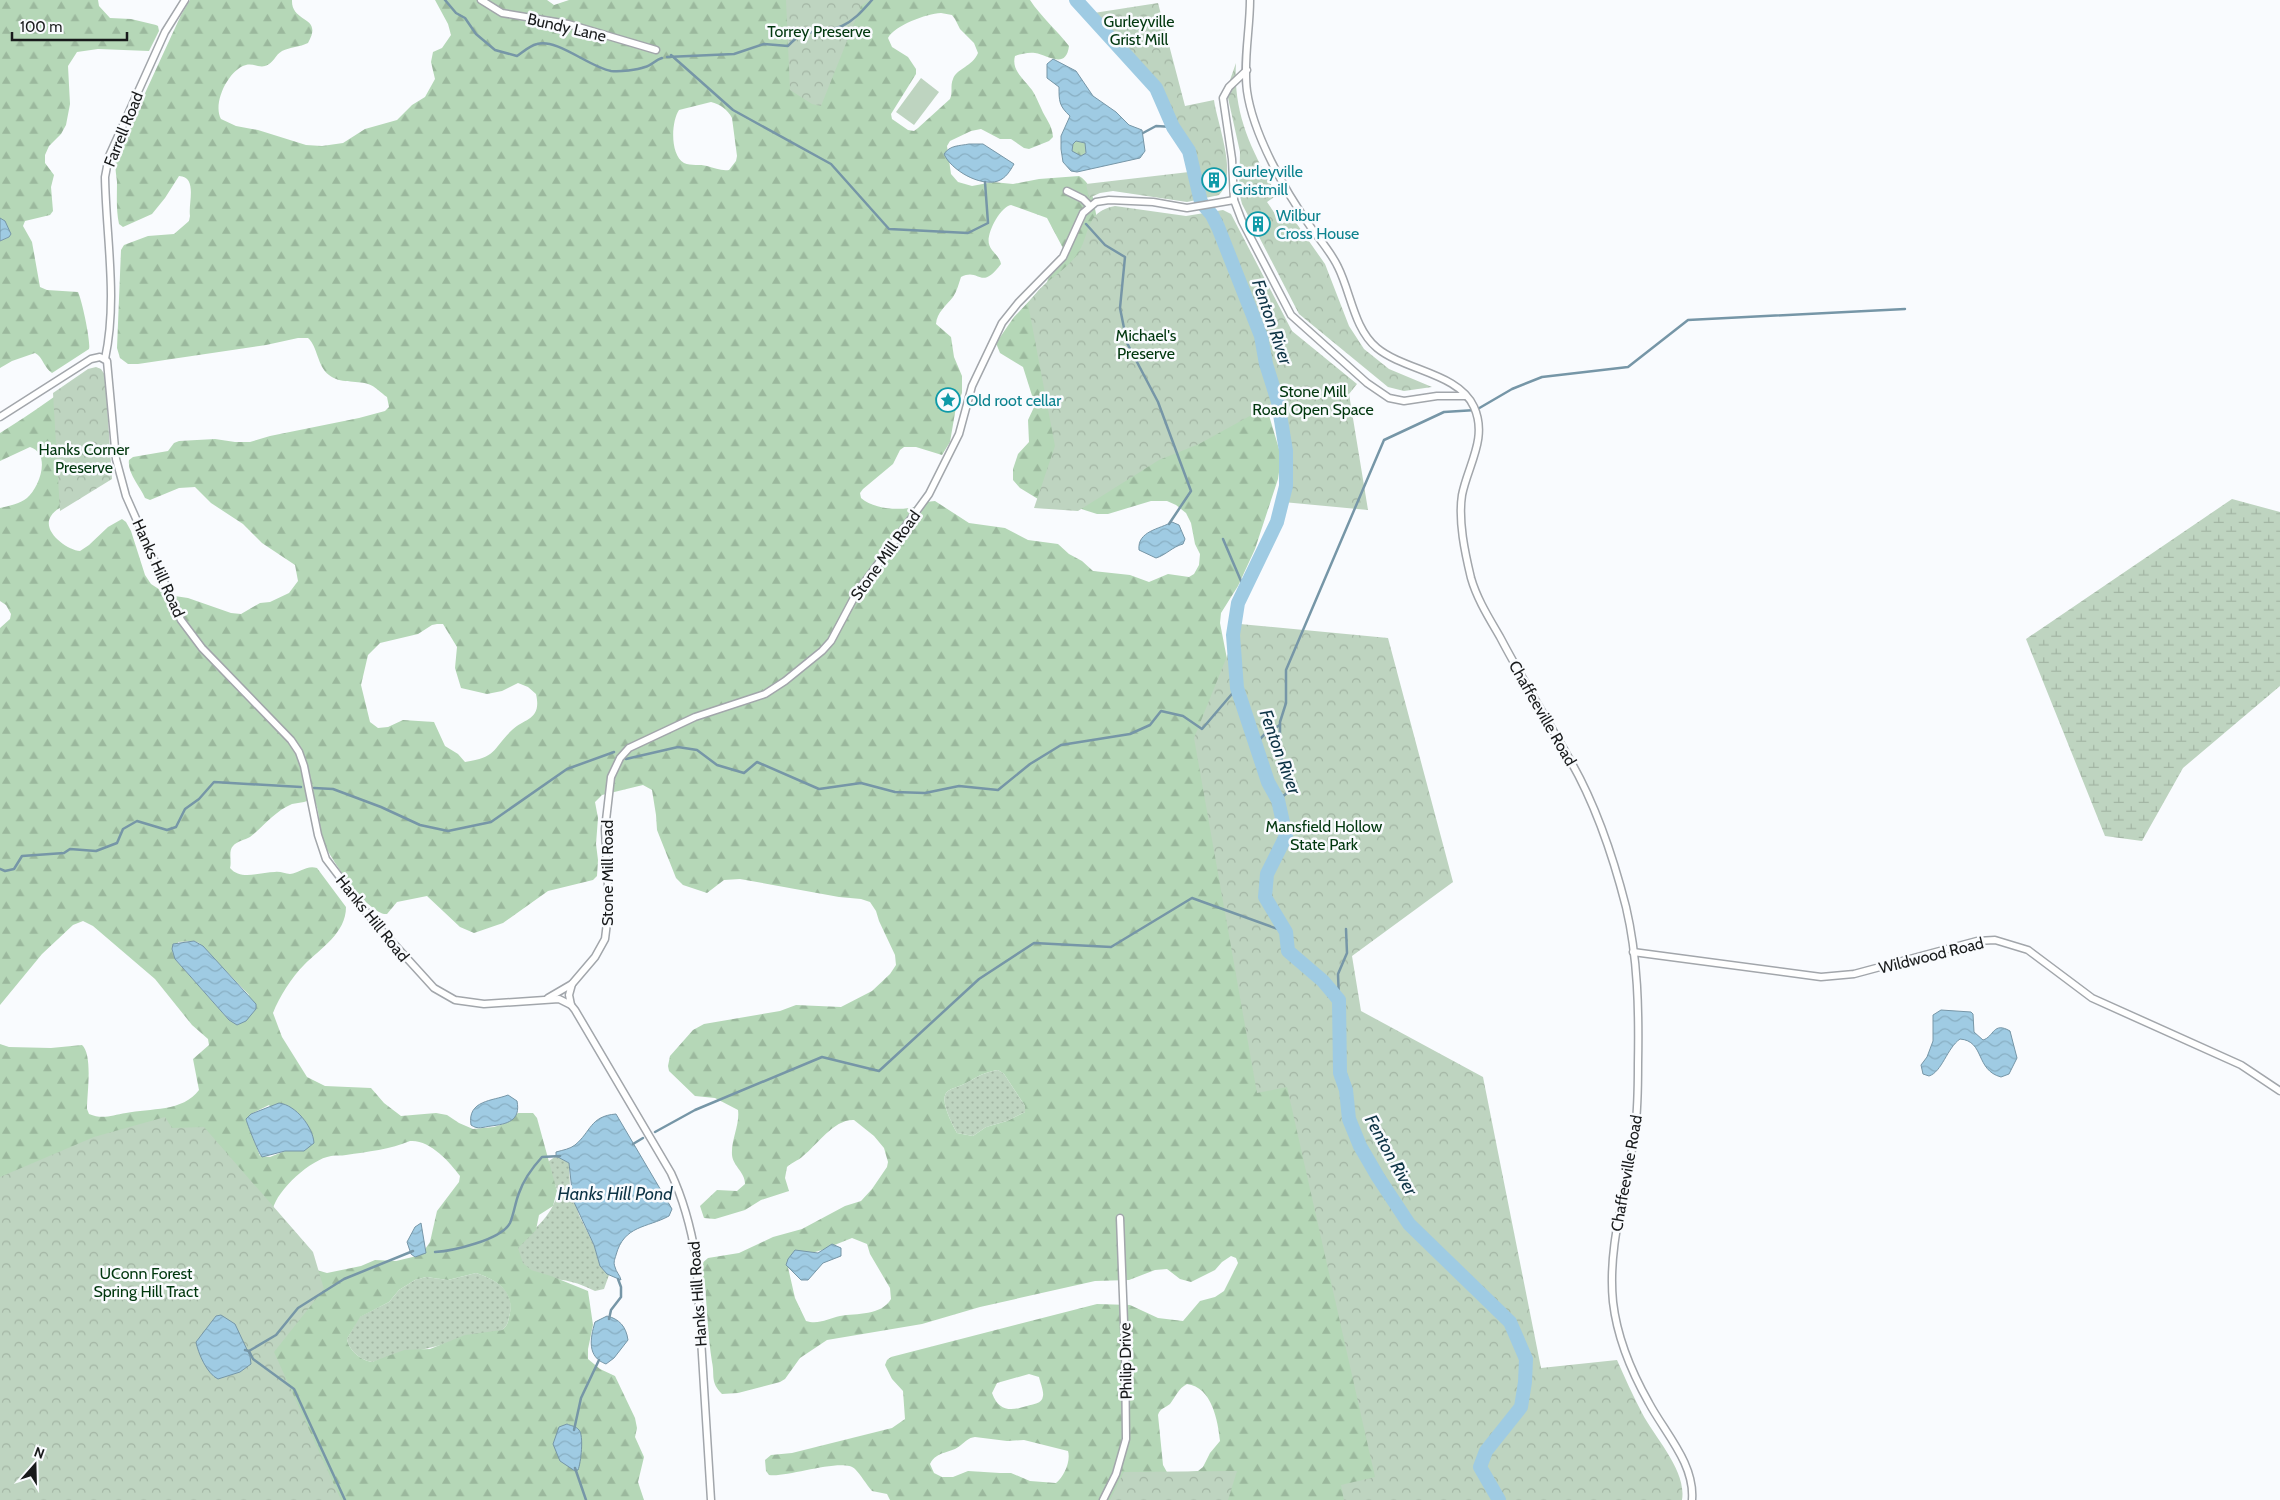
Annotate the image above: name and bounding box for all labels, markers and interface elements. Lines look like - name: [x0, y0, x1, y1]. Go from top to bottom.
- street label: Bundy Lane: [526, 9, 608, 46]
- scale bar: [12, 10, 128, 42]
- park label: Gurleyville Grist Mill: [1104, 12, 1174, 49]
- text: 100 m: [20, 18, 62, 36]
- park label: Torrey Preserve: [767, 22, 871, 41]
- street label: Farrell Road: [100, 89, 147, 169]
- place label: Gurleyville Gristmill: [1232, 162, 1303, 199]
- building icon: Gurleyville Gristmill: [1201, 167, 1227, 193]
- place label: Wilbur Cross House: [1276, 206, 1359, 243]
- building icon: Wilbur Cross House: [1245, 211, 1271, 237]
- water label: Fenton River: [1247, 276, 1297, 369]
- park label: Michael's Preserve: [1116, 326, 1177, 363]
- park label: Stone Mill Road Open Space: [1252, 382, 1374, 419]
- place icon: Old root cellar: [935, 387, 961, 413]
- place label: Old root cellar: [966, 391, 1062, 410]
- park label: Hanks Corner Preserve: [39, 440, 130, 477]
- street label: Stone Mill Road: [847, 507, 924, 604]
- street label: Hanks Hill Road: [128, 516, 189, 620]
- street label: Chaffeeville Road: [1505, 657, 1580, 769]
- water label: Fenton River: [1254, 707, 1306, 799]
- park label: Mansfield Hollow State Park: [1266, 817, 1383, 854]
- street label: Stone Mill Road: [598, 820, 617, 926]
- street label: Hanks Hill Road: [332, 871, 413, 965]
- street label: Wildwood Road: [1877, 933, 1985, 978]
- water label: Fenton River: [1360, 1111, 1423, 1200]
- street label: Chaffeeville Road: [1607, 1113, 1646, 1233]
- water label: Hanks Hill Pond: [557, 1183, 673, 1205]
- street label: Hanks Hill Road: [684, 1241, 711, 1347]
- park label: UConn Forest Spring Hill Tract: [93, 1264, 199, 1301]
- street label: Philip Drive: [1115, 1322, 1136, 1400]
- north arrow: [10, 1440, 60, 1490]
- text: N: [32, 1443, 47, 1463]

